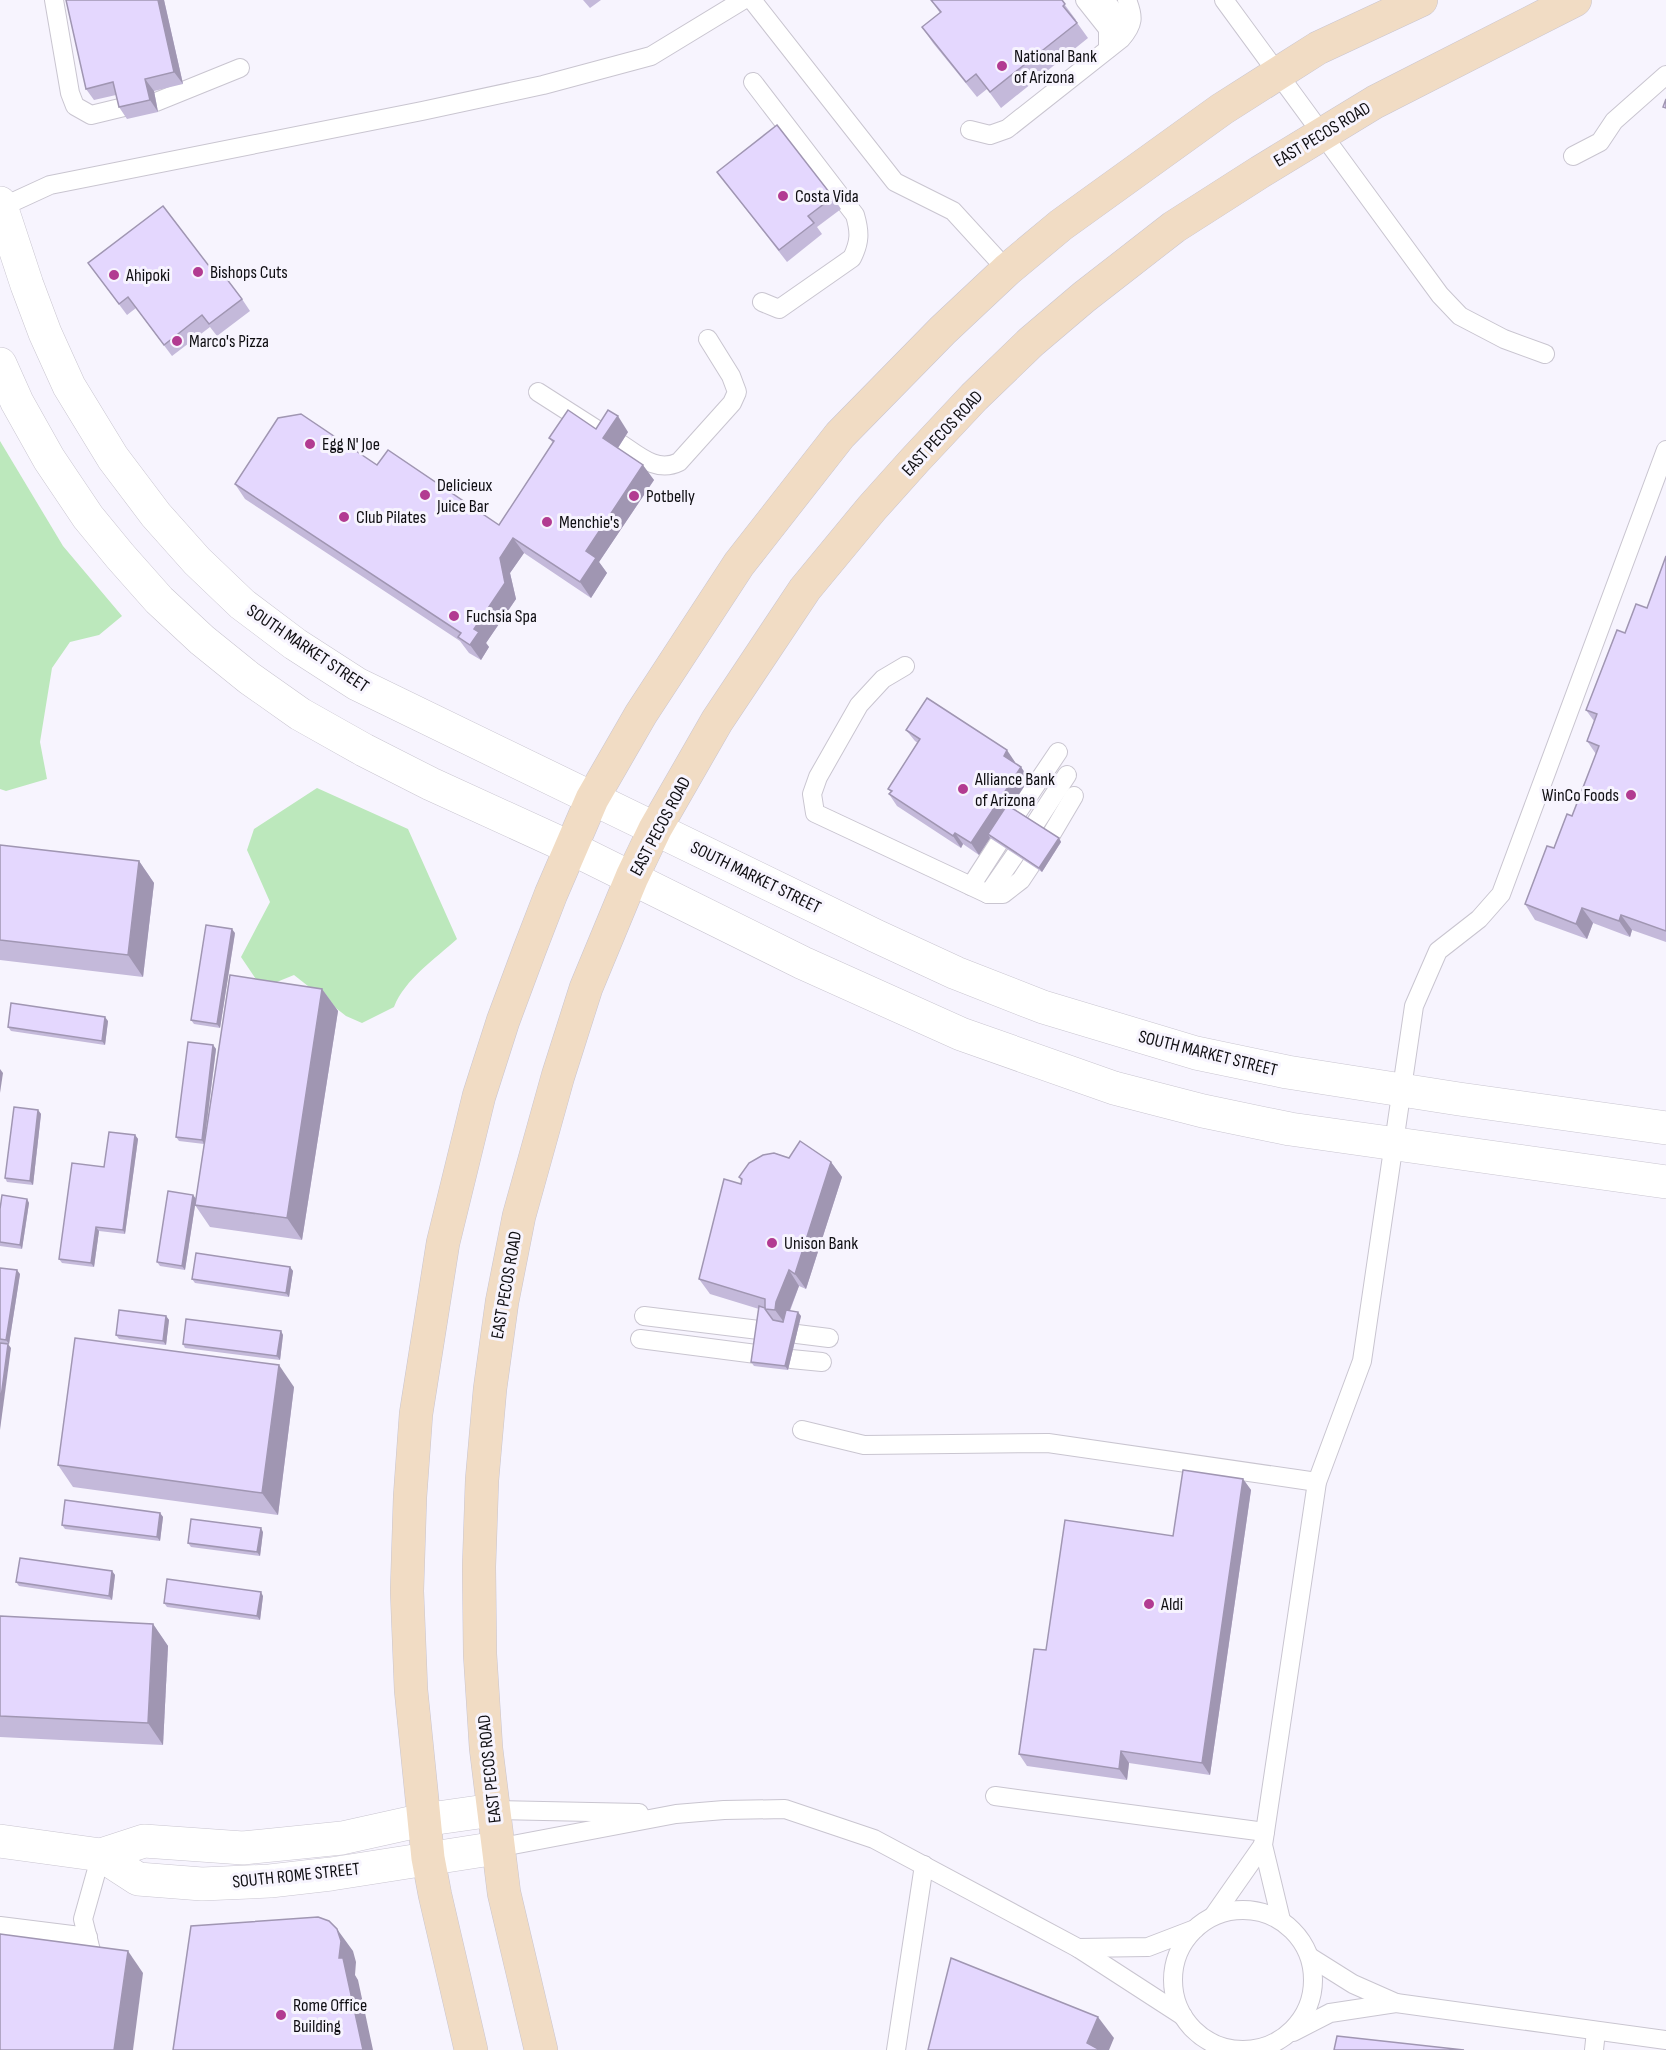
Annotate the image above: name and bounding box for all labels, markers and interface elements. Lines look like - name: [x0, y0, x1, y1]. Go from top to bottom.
- place label: National Bank of Arizona: [1014, 46, 1097, 88]
- marker: National Bank of Arizona: [995, 59, 1009, 73]
- street label: EAST PECOS ROAD: [1270, 97, 1374, 171]
- place label: Costa Vida: [795, 186, 859, 207]
- marker: Costa Vida: [776, 189, 790, 203]
- place label: Bishops Cuts: [210, 262, 288, 283]
- place label: Ahipoki: [125, 265, 170, 286]
- marker: Bishops Cuts: [191, 265, 205, 279]
- marker: Ahipoki: [107, 268, 121, 282]
- place label: Marco's Pizza: [189, 331, 269, 352]
- marker: Marco's Pizza: [170, 334, 184, 348]
- street label: EAST PECOS ROAD: [898, 386, 987, 480]
- place label: Egg N' Joe: [322, 434, 380, 455]
- marker: Egg N' Joe: [303, 437, 317, 451]
- place label: Delicieux Juice Bar: [436, 475, 492, 517]
- place label: Potbelly: [646, 486, 695, 507]
- marker: Delicieux Juice Bar: [418, 488, 432, 502]
- marker: Potbelly: [627, 489, 641, 503]
- place label: Club Pilates: [356, 507, 426, 528]
- marker: Club Pilates: [337, 510, 351, 524]
- place label: Menchie's: [559, 512, 619, 533]
- marker: Menchie's: [540, 515, 554, 529]
- street label: SOUTH MARKET STREET: [243, 600, 373, 697]
- place label: Fuchsia Spa: [466, 606, 537, 627]
- marker: Fuchsia Spa: [447, 609, 461, 623]
- place label: Alliance Bank of Arizona: [974, 769, 1055, 811]
- street label: EAST PECOS ROAD: [626, 773, 695, 879]
- marker: Alliance Bank of Arizona: [956, 782, 970, 796]
- place label: WinCo Foods: [1542, 785, 1619, 806]
- marker: WinCo Foods: [1624, 788, 1638, 802]
- street label: SOUTH MARKET STREET: [687, 837, 824, 918]
- street label: SOUTH MARKET STREET: [1136, 1026, 1280, 1081]
- street label: EAST PECOS ROAD: [487, 1230, 526, 1341]
- place label: Unison Bank: [784, 1233, 858, 1254]
- marker: Unison Bank: [765, 1236, 779, 1250]
- place label: Aldi: [1160, 1594, 1183, 1615]
- marker: Aldi: [1142, 1597, 1156, 1611]
- street label: EAST PECOS ROAD: [473, 1714, 506, 1824]
- street label: SOUTH ROME STREET: [231, 1858, 361, 1893]
- place label: Rome Office Building: [293, 1995, 367, 2037]
- marker: Rome Office Building: [274, 2008, 288, 2022]

